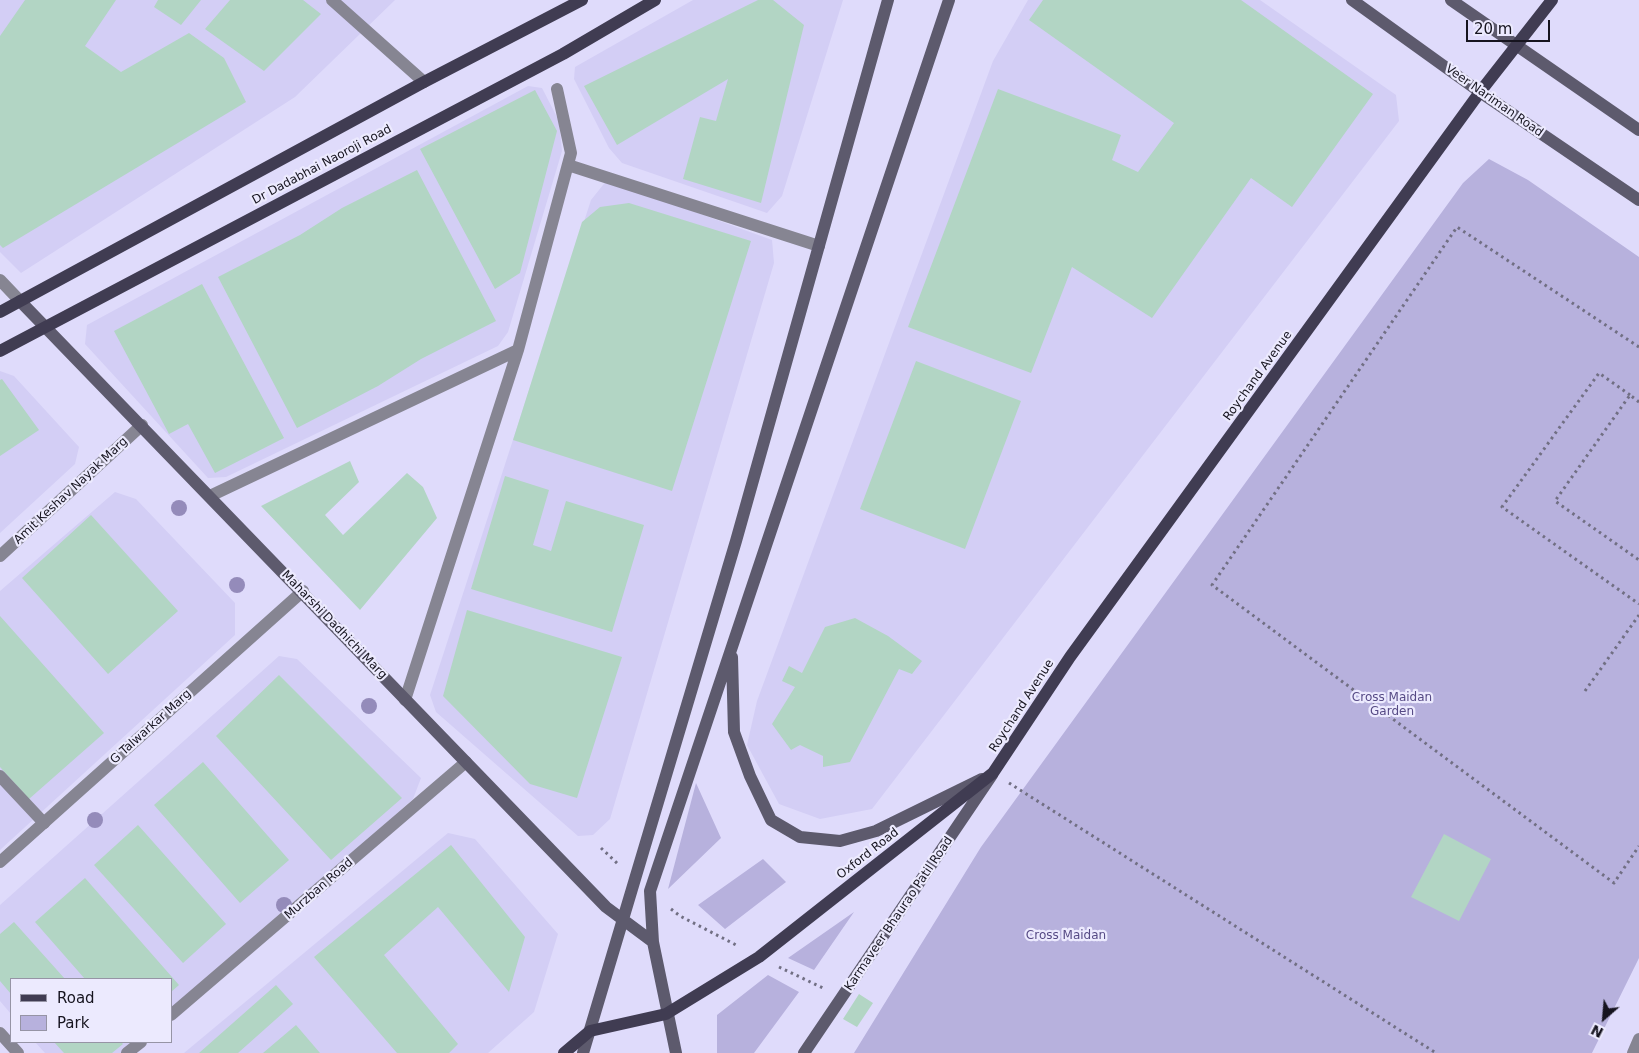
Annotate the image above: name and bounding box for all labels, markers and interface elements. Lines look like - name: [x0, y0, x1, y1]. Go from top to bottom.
- scale bar: [1469, 10, 1553, 42]
- text: 20 m: [1474, 20, 1512, 38]
- street label: Veer Nariman Road: [1442, 62, 1546, 140]
- street label: Dr Dadabhai Naoroji Road: [250, 122, 394, 208]
- street label: Roychand Avenue: [1221, 328, 1295, 424]
- street label: Amit Keshav Nayak Marg: [11, 435, 131, 547]
- street label: Maharshi Dadhichi Marg: [278, 568, 390, 682]
- street label: Roychand Avenue: [987, 657, 1057, 755]
- street label: G Talwarkar Marg: [107, 687, 195, 767]
- park label: Cross Maidan Garden: [1352, 691, 1432, 719]
- street label: Oxford Road: [834, 825, 902, 883]
- street label: Karmaveer Bhaurao Patil Road: [842, 834, 956, 994]
- street label: Murzban Road: [282, 855, 356, 923]
- park label: Cross Maidan: [1026, 929, 1106, 943]
- legend: [10, 978, 172, 1043]
- text: Road: [57, 989, 95, 1007]
- north arrow: [1579, 993, 1629, 1043]
- text: Park: [57, 1014, 89, 1032]
- text: N: [1588, 1022, 1606, 1041]

